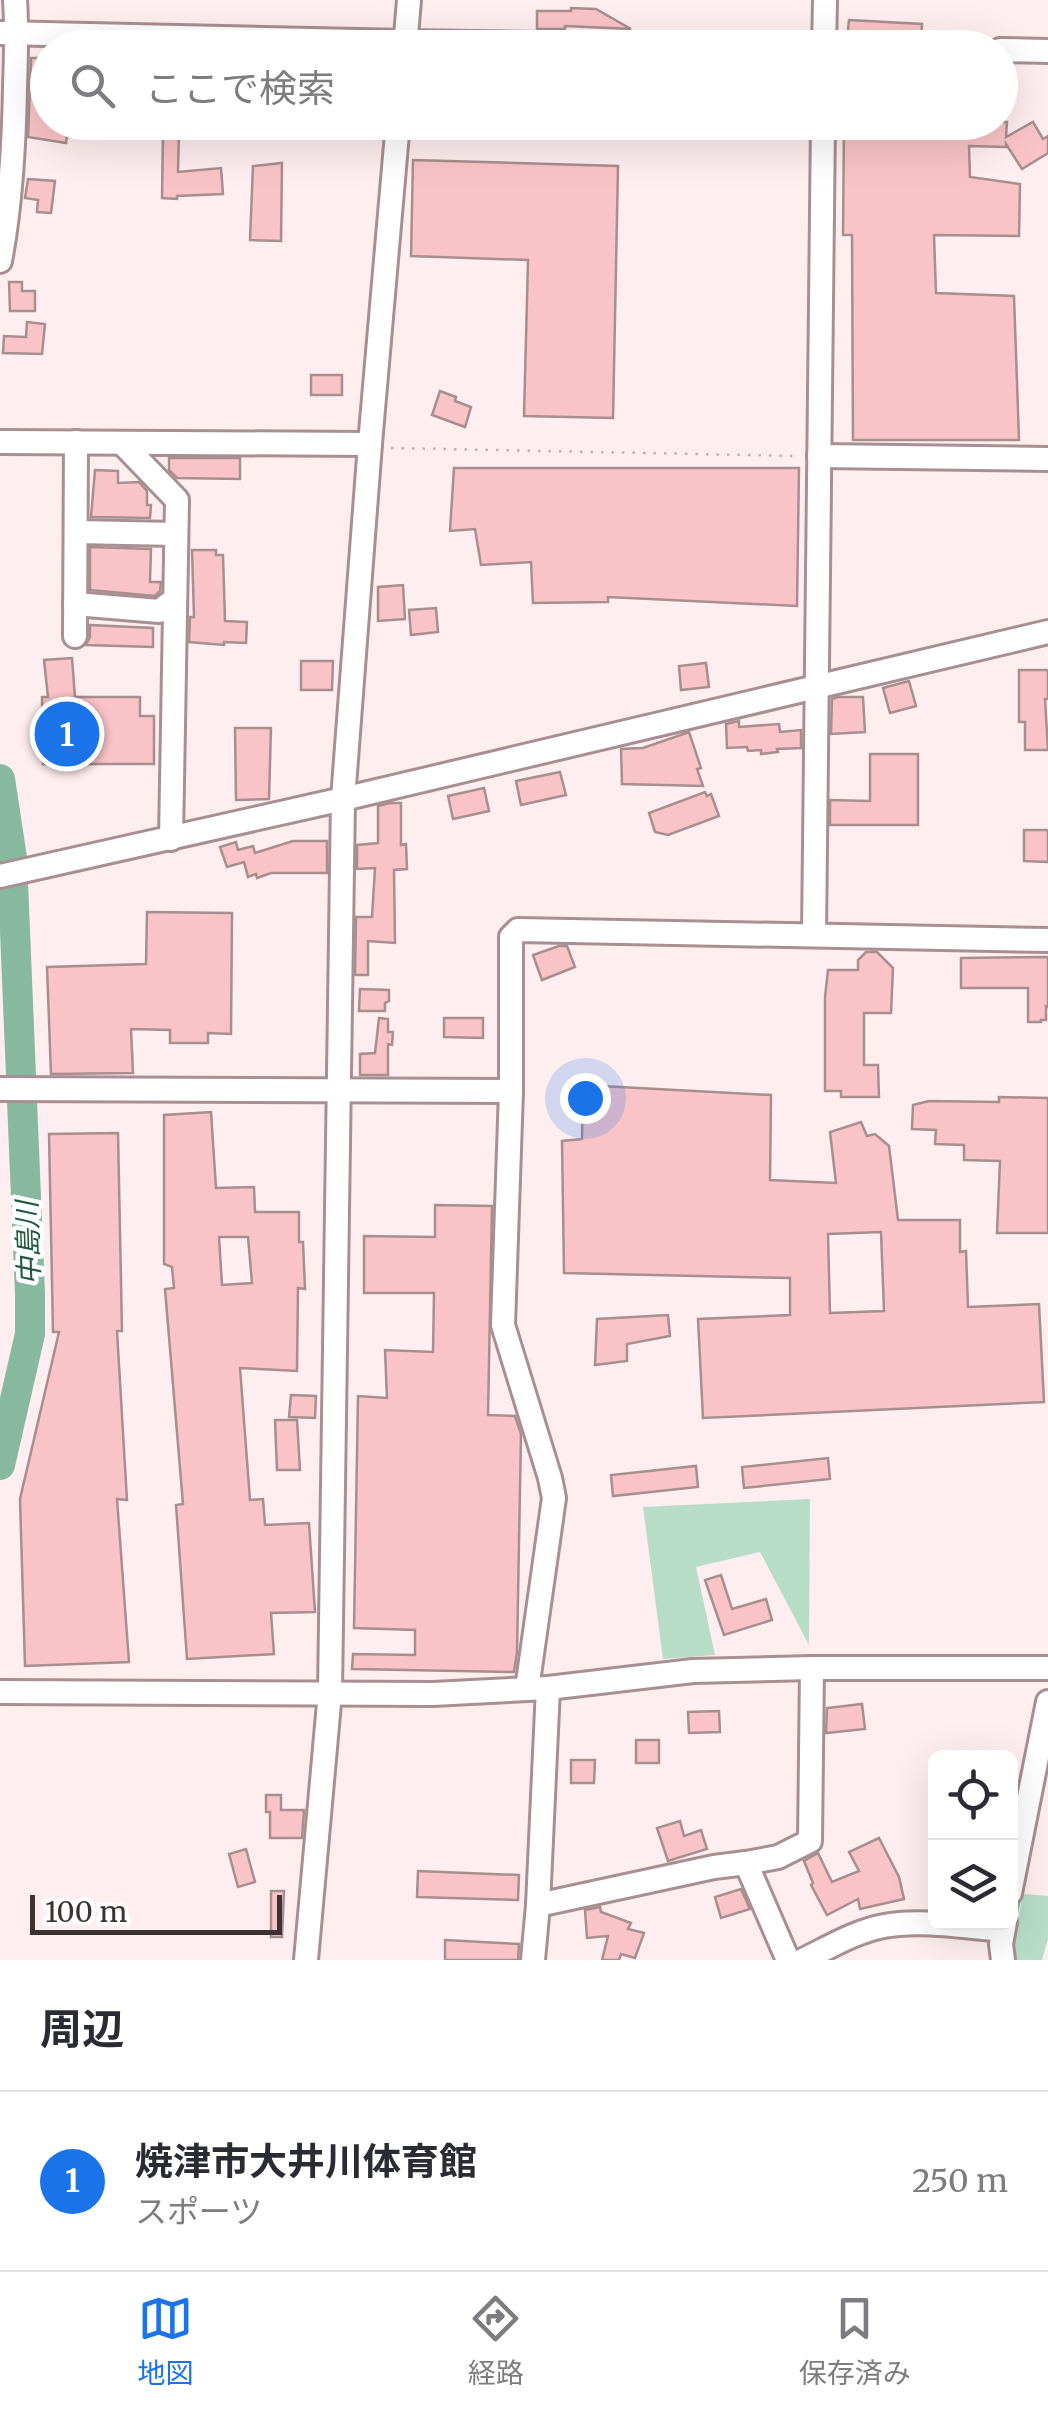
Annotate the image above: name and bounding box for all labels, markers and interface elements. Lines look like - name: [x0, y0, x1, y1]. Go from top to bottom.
- search box: [30, 30, 1018, 140]
- icon: search: [65, 58, 120, 113]
- text: ここで検索: [145, 65, 335, 112]
- pin: 1: [34, 696, 100, 772]
- your location: [560, 1073, 611, 1124]
- water label: 中島川: [8, 1197, 47, 1286]
- map controls: [928, 1750, 1018, 1930]
- button: locate: [928, 1750, 1018, 1840]
- button: layers: [928, 1840, 1018, 1930]
- scale bar: [30, 1890, 282, 1934]
- text: 100 m: [45, 1894, 127, 1930]
- text: 周辺: [40, 2003, 124, 2055]
- text: 焼津市大井川体育館: [135, 2138, 477, 2185]
- text: 1: [65, 2161, 80, 2201]
- text: 250 m: [912, 2161, 1008, 2201]
- text: スポーツ: [135, 2192, 262, 2232]
- tab: 地図: [137, 2291, 193, 2391]
- tab: 経路: [468, 2291, 524, 2391]
- tab: 保存済み: [799, 2291, 911, 2391]

